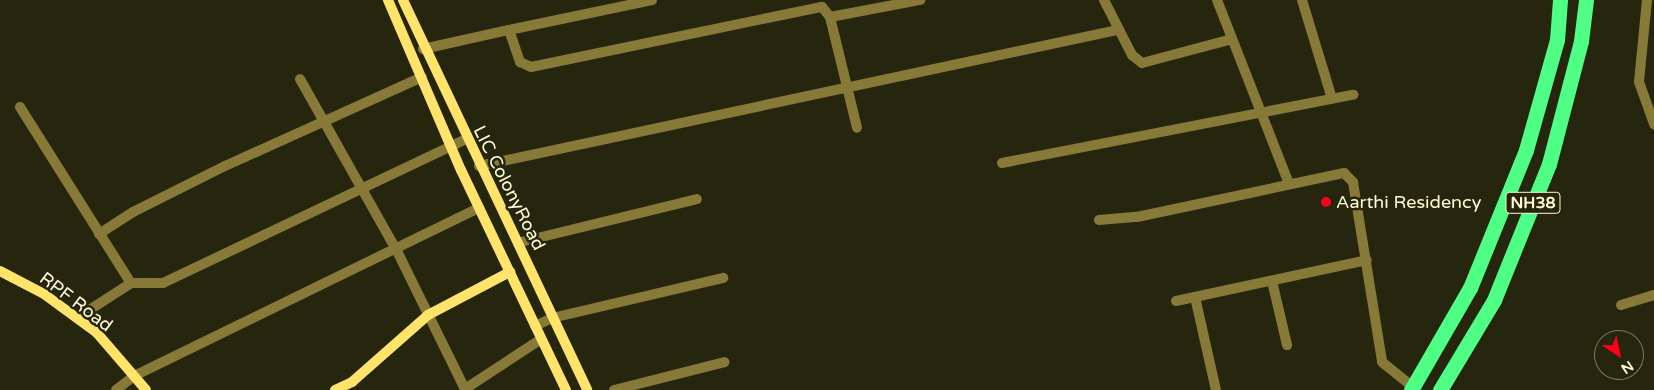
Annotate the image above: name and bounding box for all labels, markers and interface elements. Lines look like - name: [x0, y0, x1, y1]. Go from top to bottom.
- street label: LIC ColonyRoad: [468, 122, 550, 254]
- road number: NH38: [1504, 190, 1562, 217]
- place label: Aarthi Residency: [1336, 191, 1481, 213]
- marker: Aarthi Residency: [1320, 196, 1332, 208]
- street label: RPF Road: [35, 268, 117, 336]
- north arrow: [1594, 330, 1644, 380]
- text: N: [1618, 357, 1637, 377]

